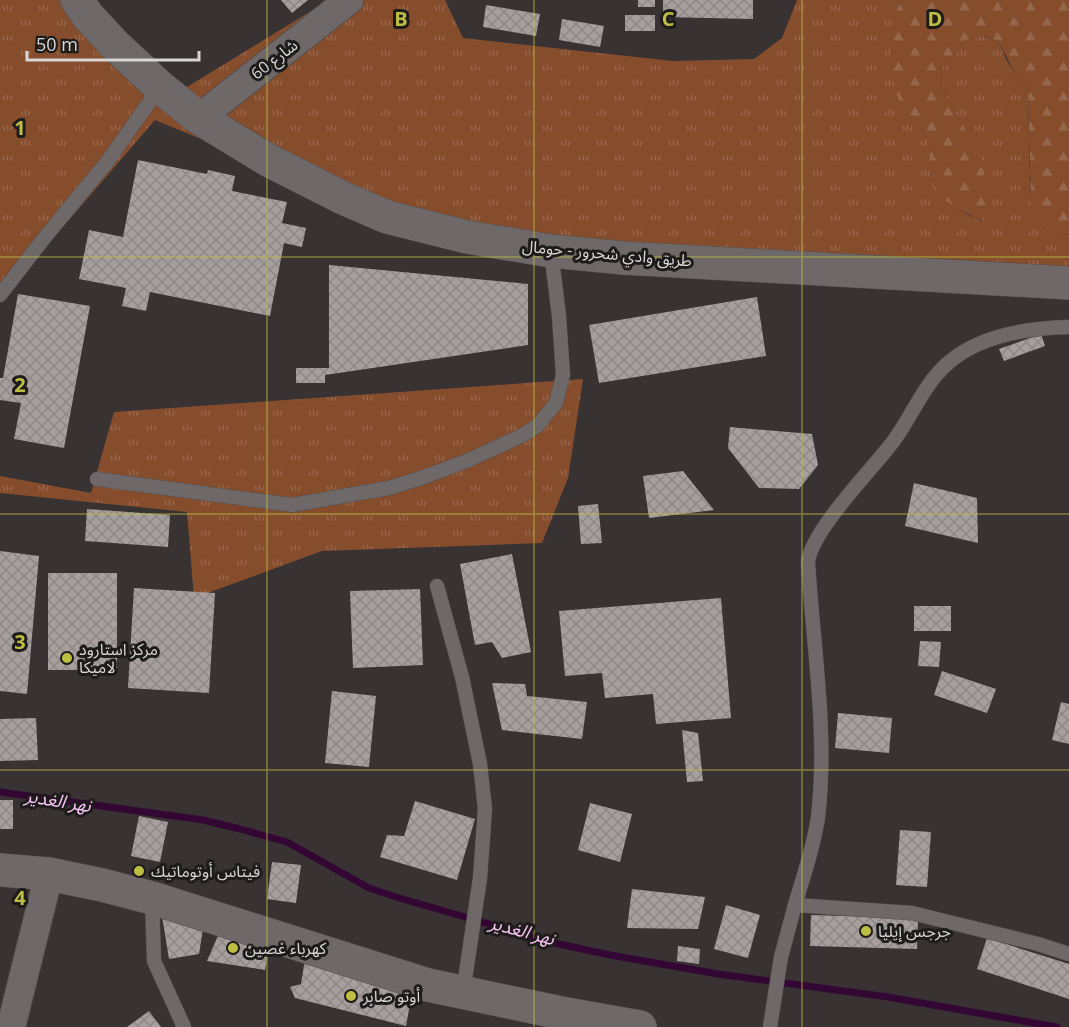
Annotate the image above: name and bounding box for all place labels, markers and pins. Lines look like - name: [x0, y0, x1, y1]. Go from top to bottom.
- place label: مركز استارود لاميكا: [79, 638, 158, 678]
- marker: مركز استارود لاميكا: [60, 651, 74, 665]
- place label: فيتاس أوتوماتيك: [151, 860, 260, 882]
- marker: فيتاس أوتوماتيك: [132, 864, 146, 878]
- place label: جرجس إيليا: [878, 920, 951, 942]
- marker: جرجس إيليا: [859, 924, 873, 938]
- place label: كهرباء غصين: [245, 937, 327, 959]
- marker: كهرباء غصين: [226, 941, 240, 955]
- place label: أوتو صابر: [362, 985, 420, 1007]
- marker: أوتو صابر: [344, 989, 358, 1003]

